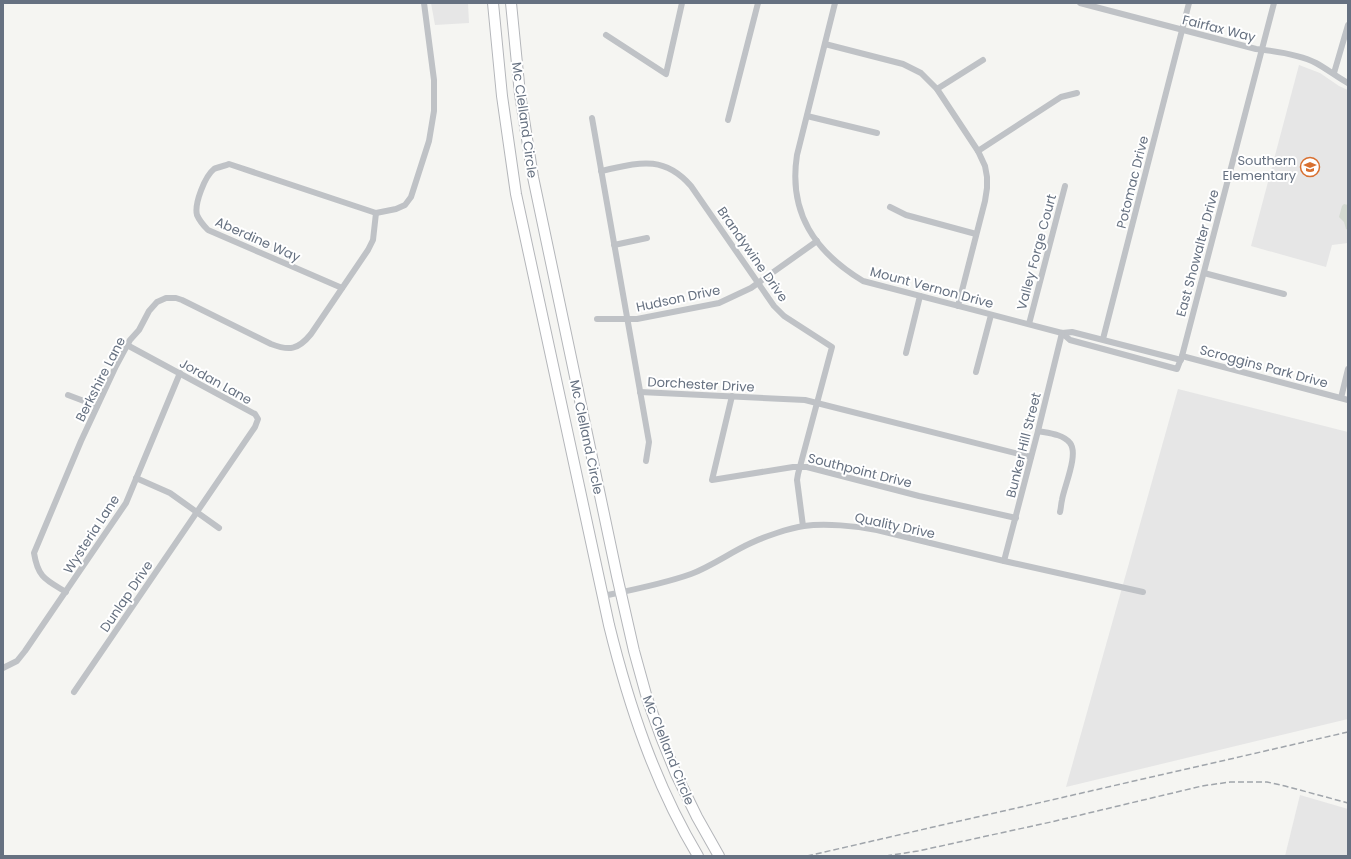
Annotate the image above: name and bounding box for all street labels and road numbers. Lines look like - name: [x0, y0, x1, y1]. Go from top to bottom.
- street label: Fairfax Way: [1180, 10, 1258, 47]
- street label: Mc Clelland Circle: [507, 61, 542, 179]
- street label: Potomac Drive: [1112, 134, 1153, 231]
- street label: East Showalter Drive: [1171, 187, 1224, 319]
- street label: Valley Forge Court: [1012, 192, 1061, 312]
- street label: Brandywine Drive: [713, 203, 793, 306]
- street label: Aberdine Way: [212, 212, 304, 267]
- street label: Mount Vernon Drive: [868, 262, 996, 313]
- street label: Hudson Drive: [634, 280, 722, 317]
- street label: Berkshire Lane: [71, 333, 130, 425]
- street label: Scroggins Park Drive: [1198, 340, 1330, 393]
- street label: Jordan Lane: [176, 354, 255, 409]
- street label: Dorchester Drive: [647, 372, 755, 397]
- street label: Mc Clelland Circle: [565, 378, 608, 496]
- street label: Bunker Hill Street: [1001, 390, 1046, 500]
- street label: Southpoint Drive: [806, 448, 914, 493]
- street label: Wysteria Lane: [59, 491, 124, 577]
- street label: Quality Drive: [853, 508, 937, 543]
- street label: Dunlap Drive: [95, 557, 157, 636]
- street label: Mc Clelland Circle: [638, 692, 699, 808]

